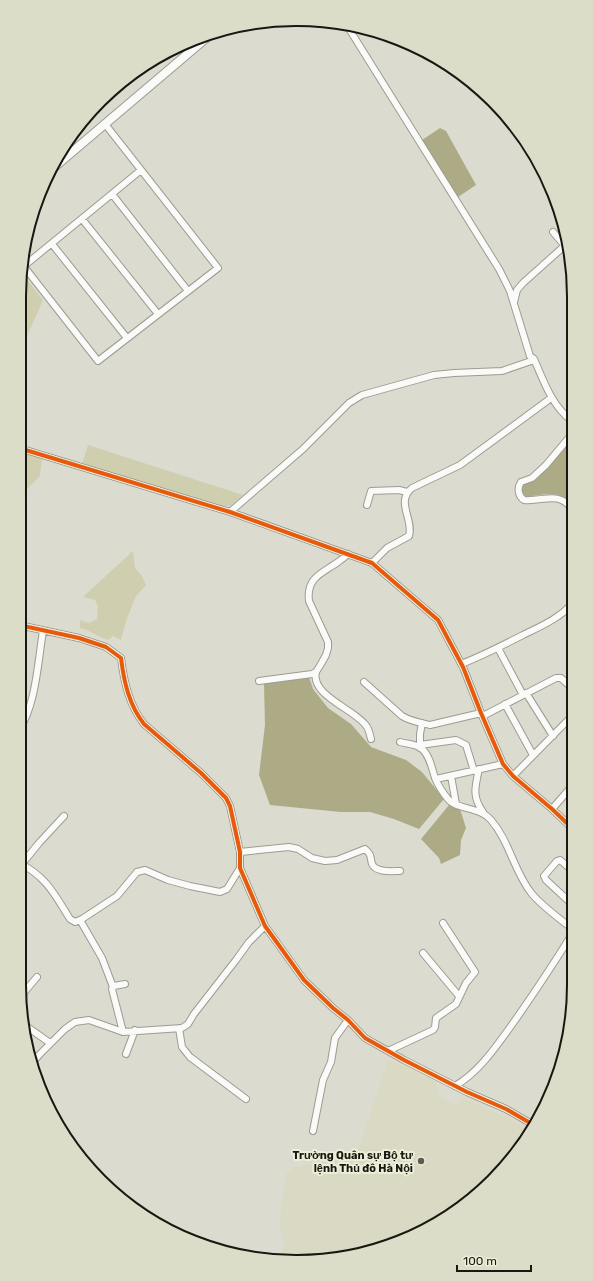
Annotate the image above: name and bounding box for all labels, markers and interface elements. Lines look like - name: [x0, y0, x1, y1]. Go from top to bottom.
- place label: Trường Quân sự Bộ tư lệnh Thủ đô Hà Nội: [293, 1149, 413, 1175]
- marker: Trường Quân sự Bộ tư lệnh Thủ đô Hà Nội: [416, 1156, 426, 1166]
- scale bar: [457, 1247, 531, 1273]
- text: 100 m: [463, 1254, 497, 1268]

